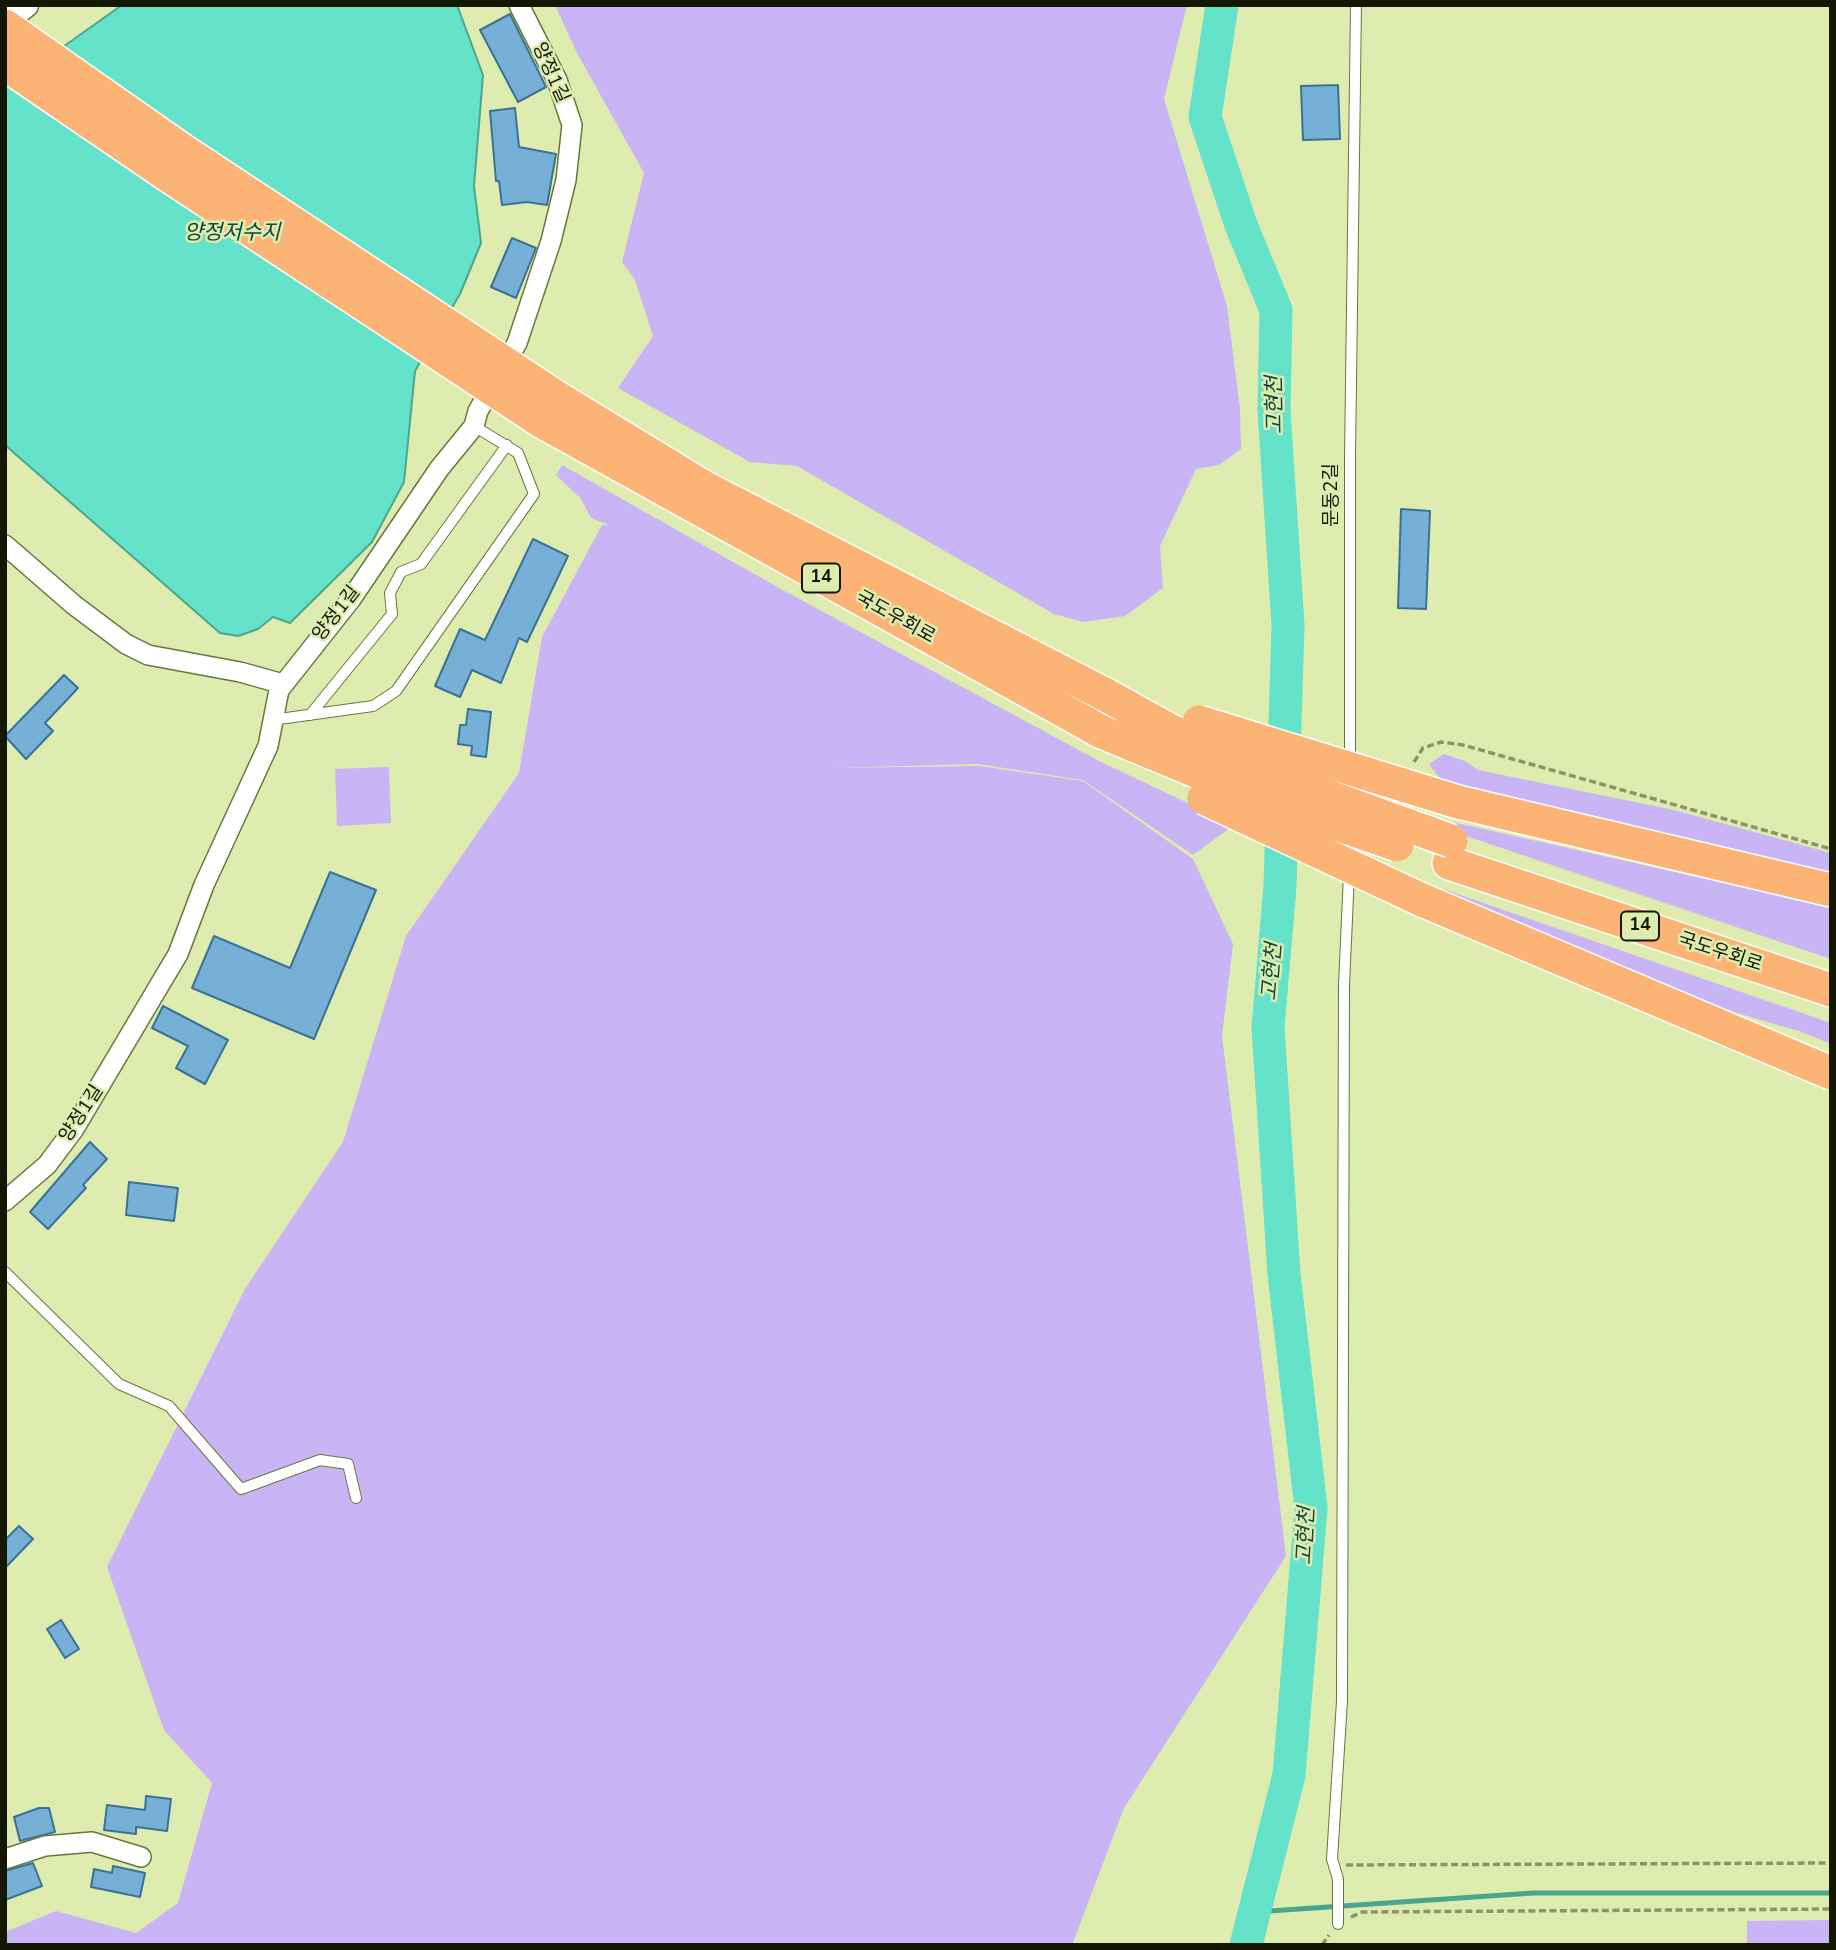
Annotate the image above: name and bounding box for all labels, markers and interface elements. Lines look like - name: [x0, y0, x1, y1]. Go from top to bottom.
- street label: 양정1길: [527, 39, 573, 107]
- water label: 양정저수지: [184, 221, 280, 247]
- water label: 고현천: [1263, 376, 1289, 434]
- street label: 문동2길: [1321, 463, 1343, 527]
- road number: 14: [802, 564, 840, 592]
- street label: 양정1길: [308, 582, 366, 646]
- street label: 국도우회로: [851, 587, 939, 649]
- road number: 14: [1621, 911, 1659, 940]
- street label: 국도우회로: [1675, 929, 1765, 977]
- water label: 고현천: [1258, 942, 1288, 1002]
- street label: 양정1길: [55, 1081, 109, 1147]
- water label: 고현천: [1293, 1506, 1321, 1566]

